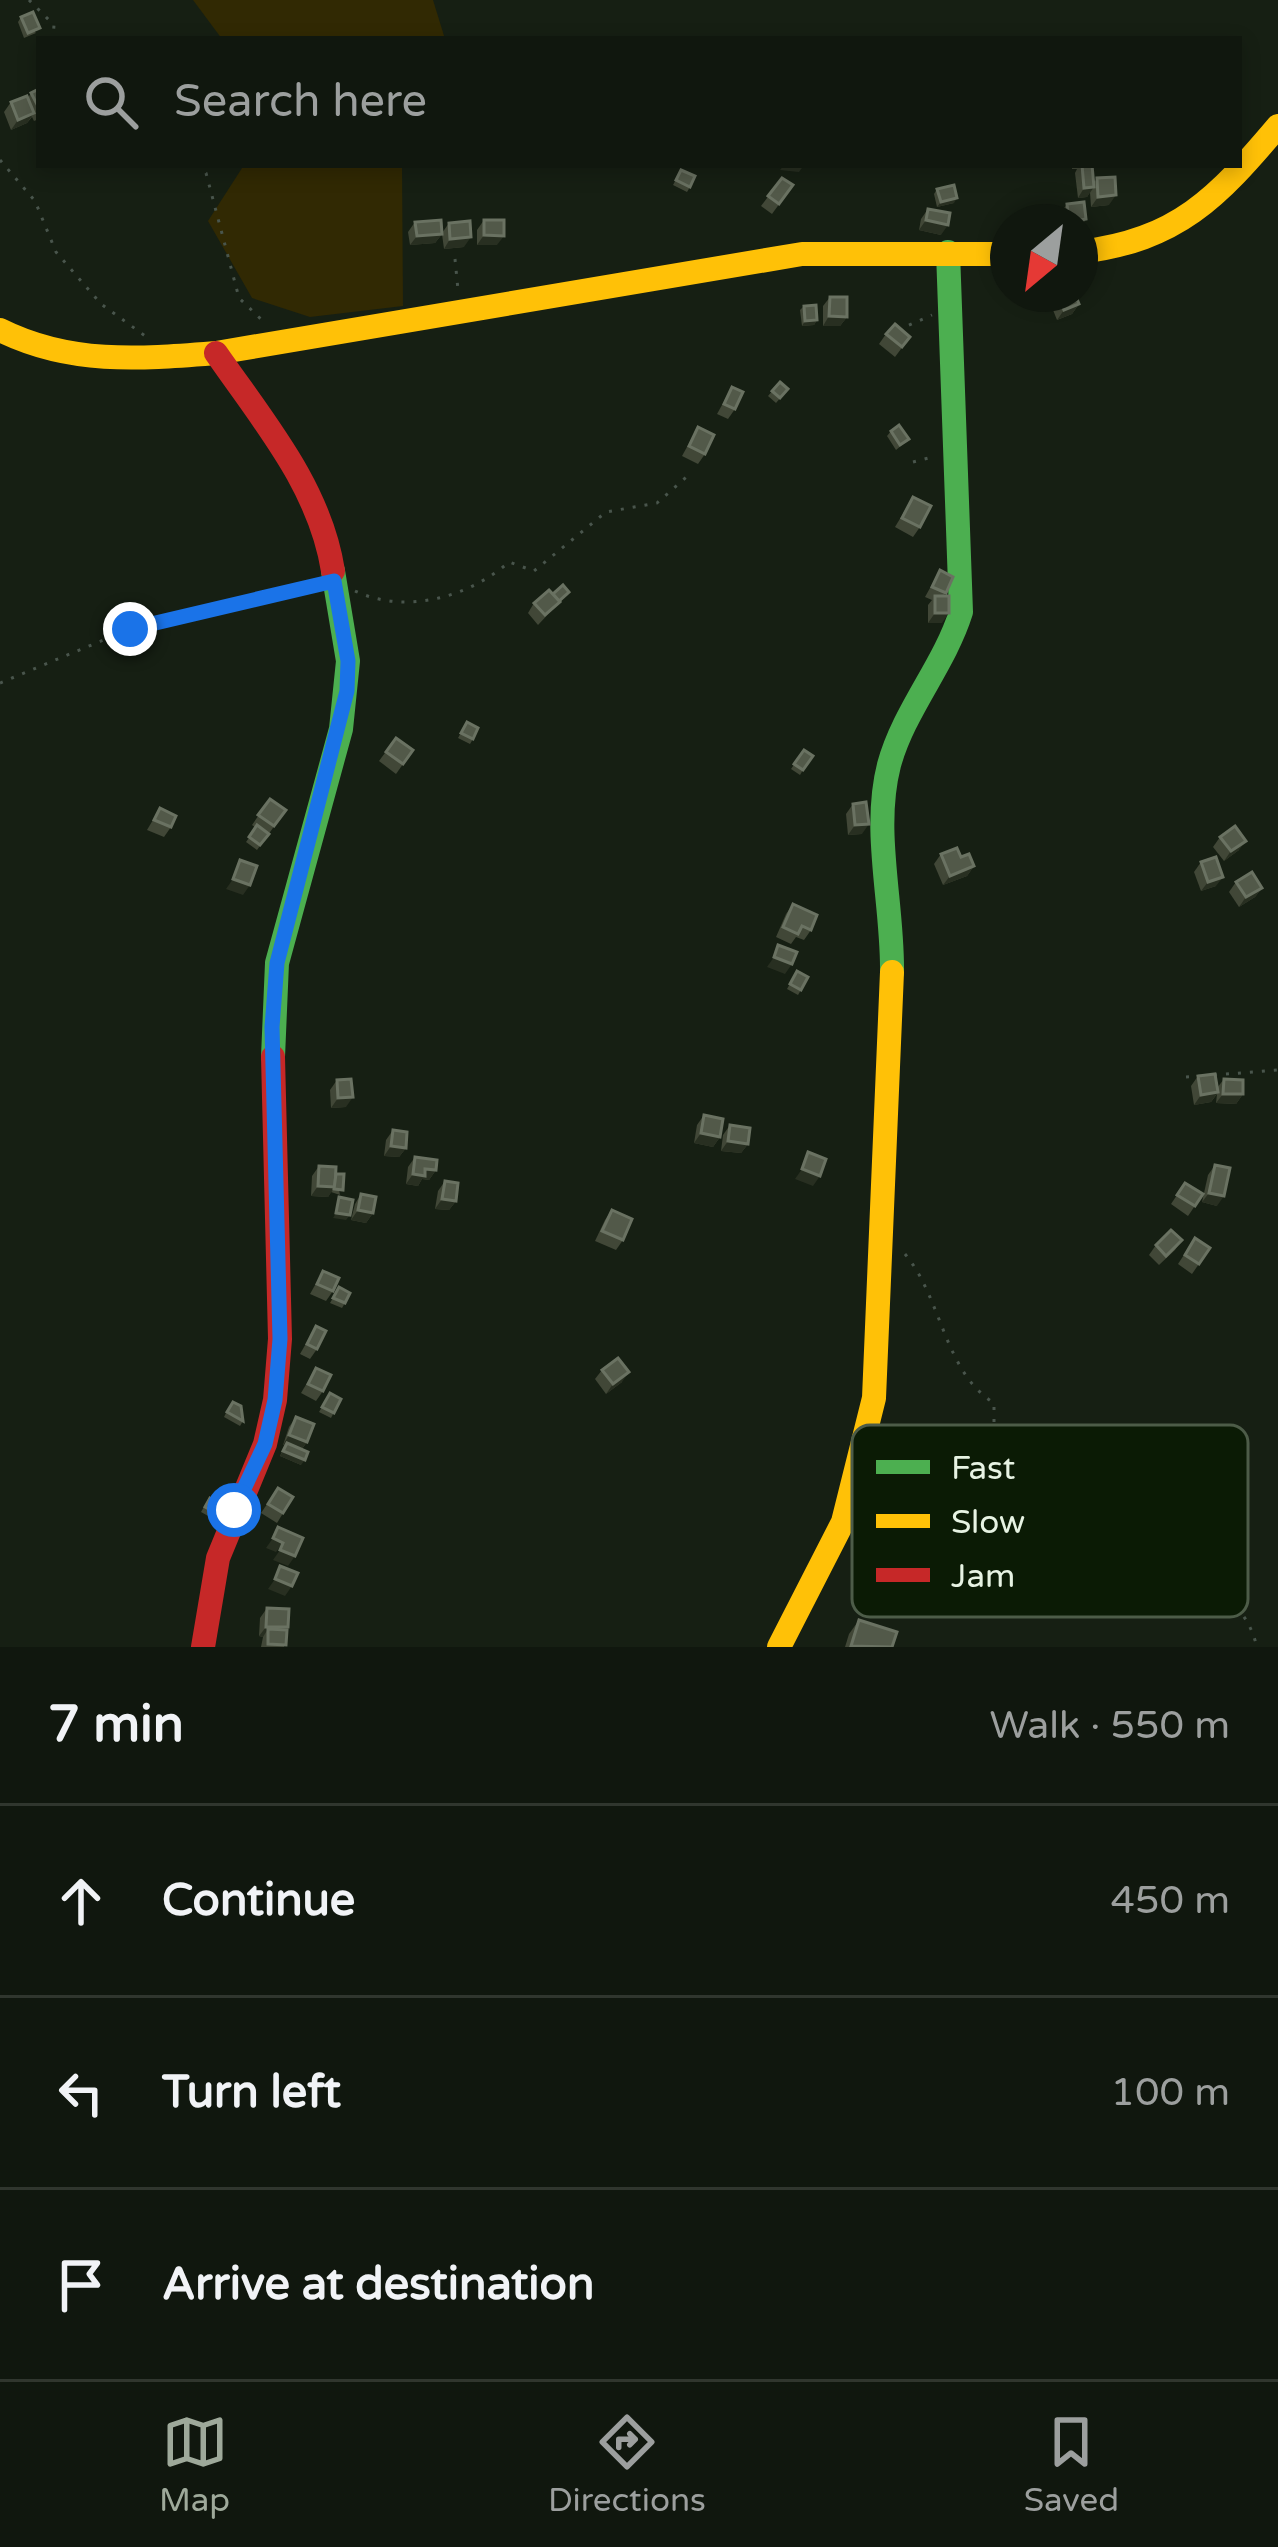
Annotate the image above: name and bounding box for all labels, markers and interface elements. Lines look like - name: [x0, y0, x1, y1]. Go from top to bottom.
- search box: [36, 36, 1242, 168]
- icon: search: [78, 69, 144, 135]
- text: Search here: [174, 75, 427, 129]
- north arrow: [990, 204, 1098, 312]
- route end: [103, 602, 157, 656]
- legend: [852, 1425, 1248, 1617]
- text: Fast: [951, 1449, 1015, 1488]
- route start: [207, 1483, 261, 1537]
- text: Slow: [951, 1503, 1025, 1542]
- text: Jam: [951, 1557, 1015, 1596]
- text: 7 min: [48, 1694, 184, 1756]
- text: Walk · 550 m: [989, 1702, 1230, 1749]
- icon: ahead: [48, 1868, 114, 1934]
- text: Continue: [162, 1874, 355, 1928]
- text: 450 m: [1111, 1877, 1230, 1924]
- icon: left: [48, 2060, 114, 2126]
- text: Turn left: [162, 2066, 341, 2120]
- text: 100 m: [1111, 2069, 1230, 2116]
- icon: arrive: [48, 2252, 114, 2318]
- text: Arrive at destination: [162, 2258, 594, 2312]
- tab: Map: [159, 2409, 230, 2520]
- tab: Directions: [548, 2409, 706, 2520]
- tab: Saved: [1024, 2409, 1119, 2520]

